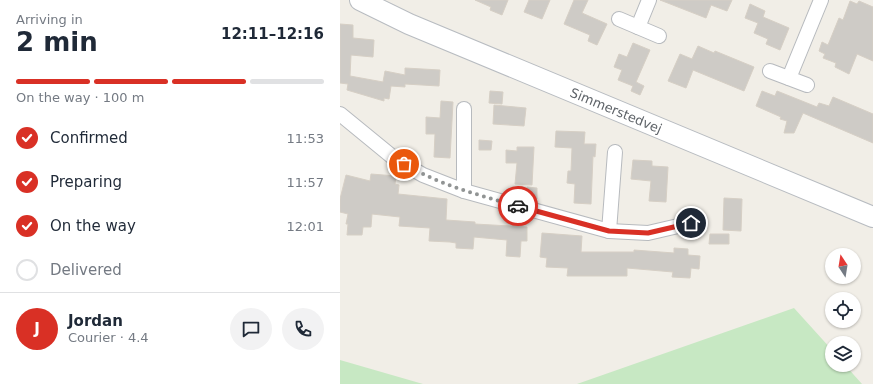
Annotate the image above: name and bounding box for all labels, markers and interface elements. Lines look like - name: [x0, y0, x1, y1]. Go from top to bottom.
- text: Arriving in: [16, 12, 83, 27]
- text: 12:11–12:16: [221, 25, 324, 43]
- text: 2 min: [16, 27, 98, 57]
- street label: Simmerstedvej: [568, 84, 664, 136]
- text: On the way · 100 m: [16, 90, 144, 105]
- icon: check: [16, 127, 38, 149]
- text: Confirmed: [50, 129, 128, 147]
- text: 11:53: [287, 131, 324, 146]
- pin: [387, 147, 421, 181]
- icon: bag: [393, 153, 415, 175]
- icon: check: [16, 171, 38, 193]
- text: Preparing: [50, 173, 122, 191]
- text: 11:57: [287, 175, 324, 190]
- courier: [498, 186, 538, 226]
- icon: car: [507, 195, 529, 217]
- pin: [674, 206, 708, 240]
- icon: home: [680, 212, 702, 234]
- icon: check: [16, 215, 38, 237]
- text: On the way: [50, 217, 136, 235]
- text: 12:01: [287, 219, 324, 234]
- north arrow: [825, 248, 861, 284]
- map controls: [825, 248, 861, 372]
- text: Delivered: [50, 261, 122, 279]
- button: locate: [825, 292, 861, 328]
- button: chat: [230, 308, 272, 350]
- button: phone: [282, 308, 324, 350]
- text: Jordan: [68, 312, 123, 330]
- text: J: [34, 320, 40, 338]
- text: Courier · 4.4: [68, 330, 149, 345]
- button: layers: [825, 336, 861, 372]

